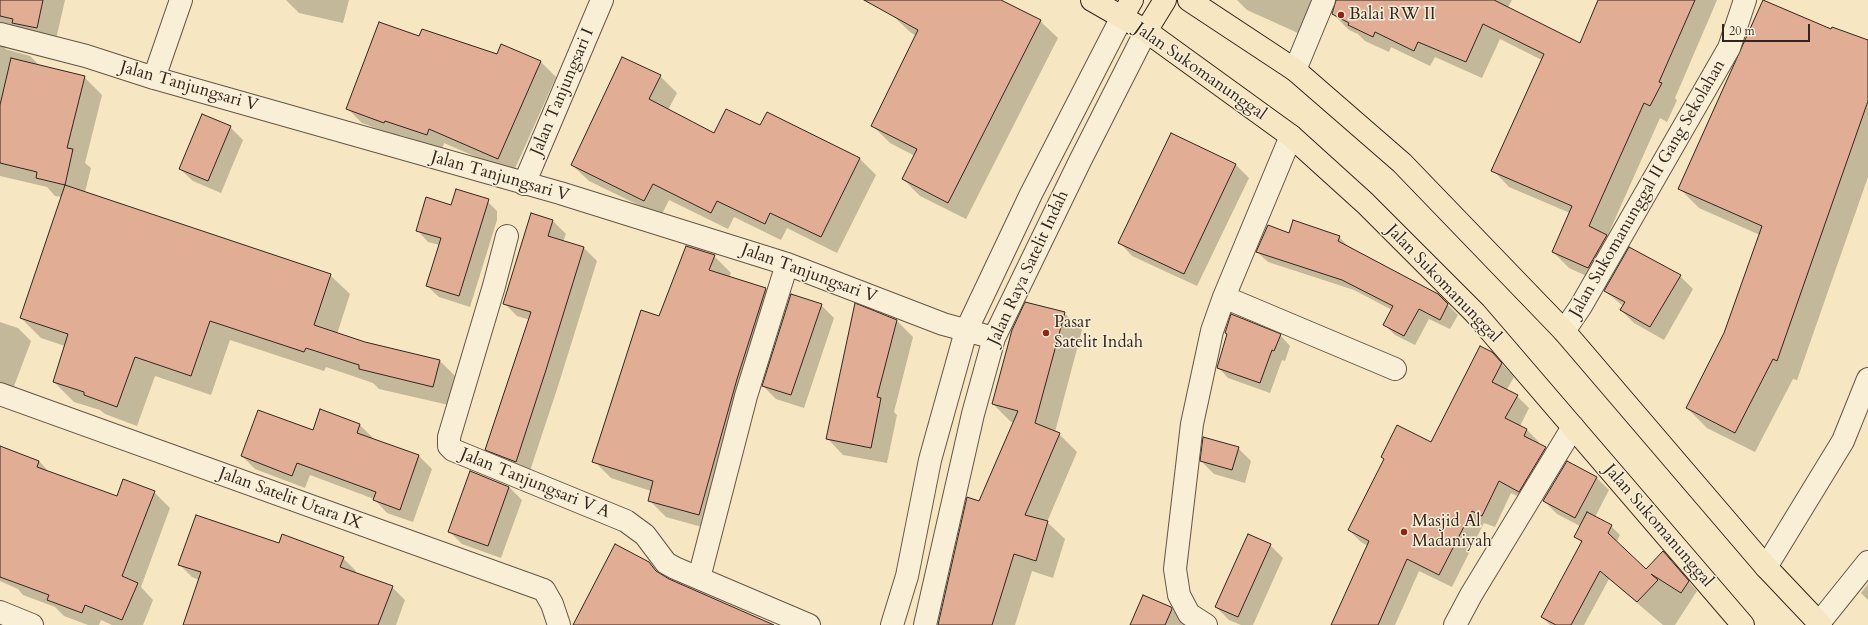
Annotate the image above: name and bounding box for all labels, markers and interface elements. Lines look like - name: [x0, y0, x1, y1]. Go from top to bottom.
- place label: Balai RW II: [1349, 5, 1436, 25]
- marker: Balai RW II: [1336, 10, 1346, 20]
- scale bar: [1724, 16, 1812, 42]
- street label: Jalan Sukomanunggal: [1130, 19, 1270, 125]
- text: 20 m: [1729, 23, 1755, 39]
- street label: Jalan Tanjungsari I: [527, 25, 599, 159]
- street label: Jalan Sukomanunggal II Gang Sekolahan: [1566, 57, 1730, 321]
- street label: Jalan Tanjungsari V: [118, 58, 260, 116]
- street label: Jalan Tanjungsari V: [429, 148, 571, 206]
- street label: Jalan Raya Satelit Indah: [984, 187, 1074, 349]
- street label: Jalan Sukomanunggal: [1381, 221, 1505, 347]
- street label: Jalan Tanjungsari V: [738, 240, 880, 308]
- place label: Pasar Satelit Indah: [1054, 313, 1143, 353]
- marker: Pasar Satelit Indah: [1041, 328, 1051, 338]
- street label: Jalan Tanjungsari V A: [457, 445, 613, 523]
- street label: Jalan Sukomanunggal: [1599, 460, 1717, 592]
- street label: Jalan Satelit Utara IX: [216, 464, 364, 534]
- place label: Masjid Al Madaniyah: [1412, 512, 1492, 552]
- marker: Masjid Al Madaniyah: [1399, 527, 1409, 537]

